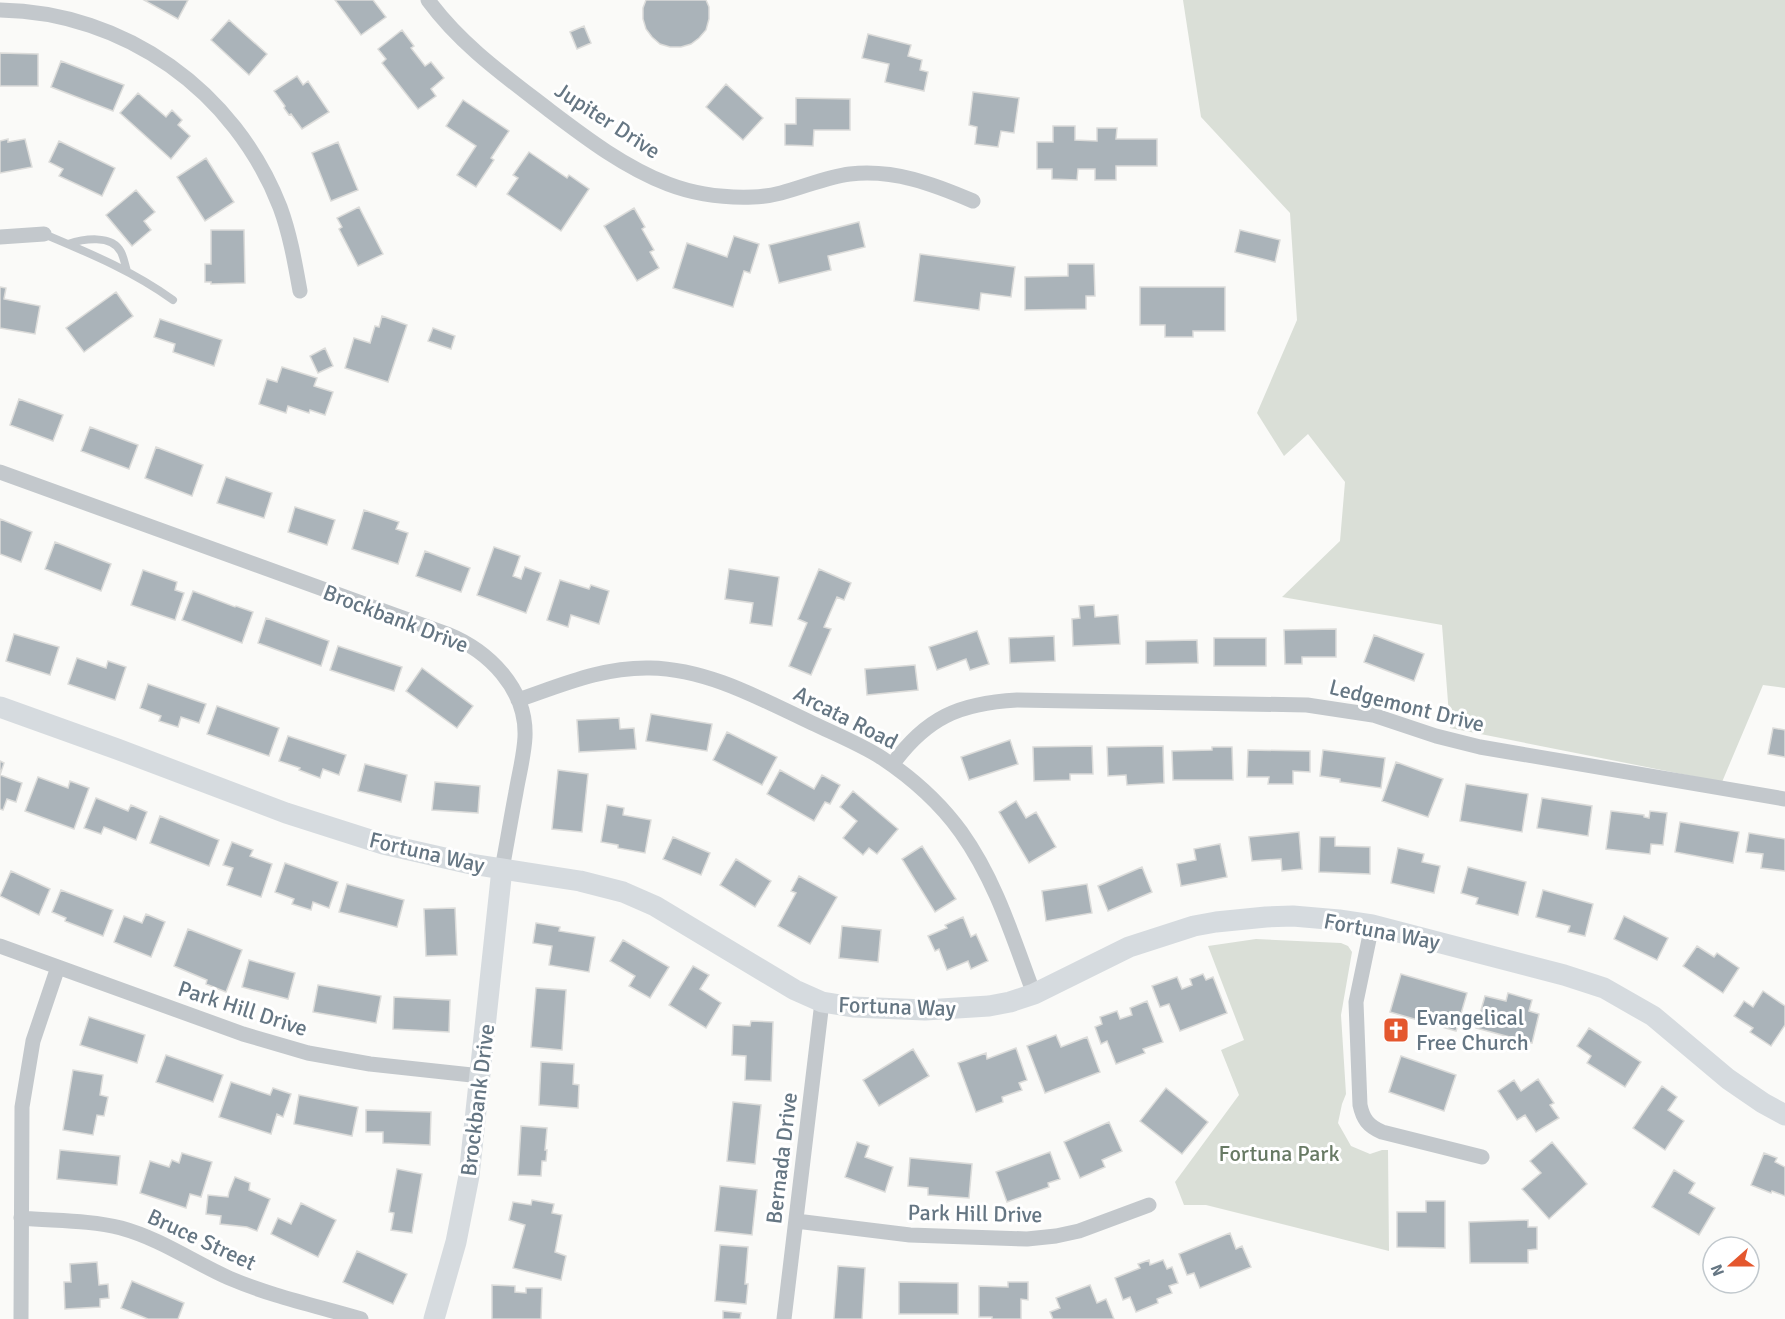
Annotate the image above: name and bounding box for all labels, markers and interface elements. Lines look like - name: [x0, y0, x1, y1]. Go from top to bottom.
- street label: Jupiter Drive: [550, 76, 665, 164]
- street label: Brockbank Drive: [319, 578, 472, 659]
- street label: Ledgemont Drive: [1327, 673, 1487, 738]
- street label: Arcata Road: [789, 680, 902, 755]
- street label: Fortuna Way: [367, 826, 488, 879]
- street label: Fortuna Way: [1322, 907, 1443, 956]
- street label: Park Hill Drive: [175, 975, 311, 1042]
- street label: Fortuna Way: [838, 991, 957, 1022]
- place label: Evangelical Free Church: [1416, 1004, 1529, 1056]
- church icon: Evangelical Free Church: [1381, 1015, 1411, 1045]
- street label: Brockbank Drive: [455, 1022, 500, 1178]
- street label: Bernada Drive: [760, 1091, 803, 1225]
- park label: Fortuna Park: [1219, 1140, 1339, 1167]
- street label: Park Hill Drive: [907, 1199, 1043, 1228]
- street label: Bruce Street: [143, 1203, 261, 1276]
- north arrow: [1701, 1235, 1761, 1295]
- text: N: [1707, 1261, 1729, 1279]

